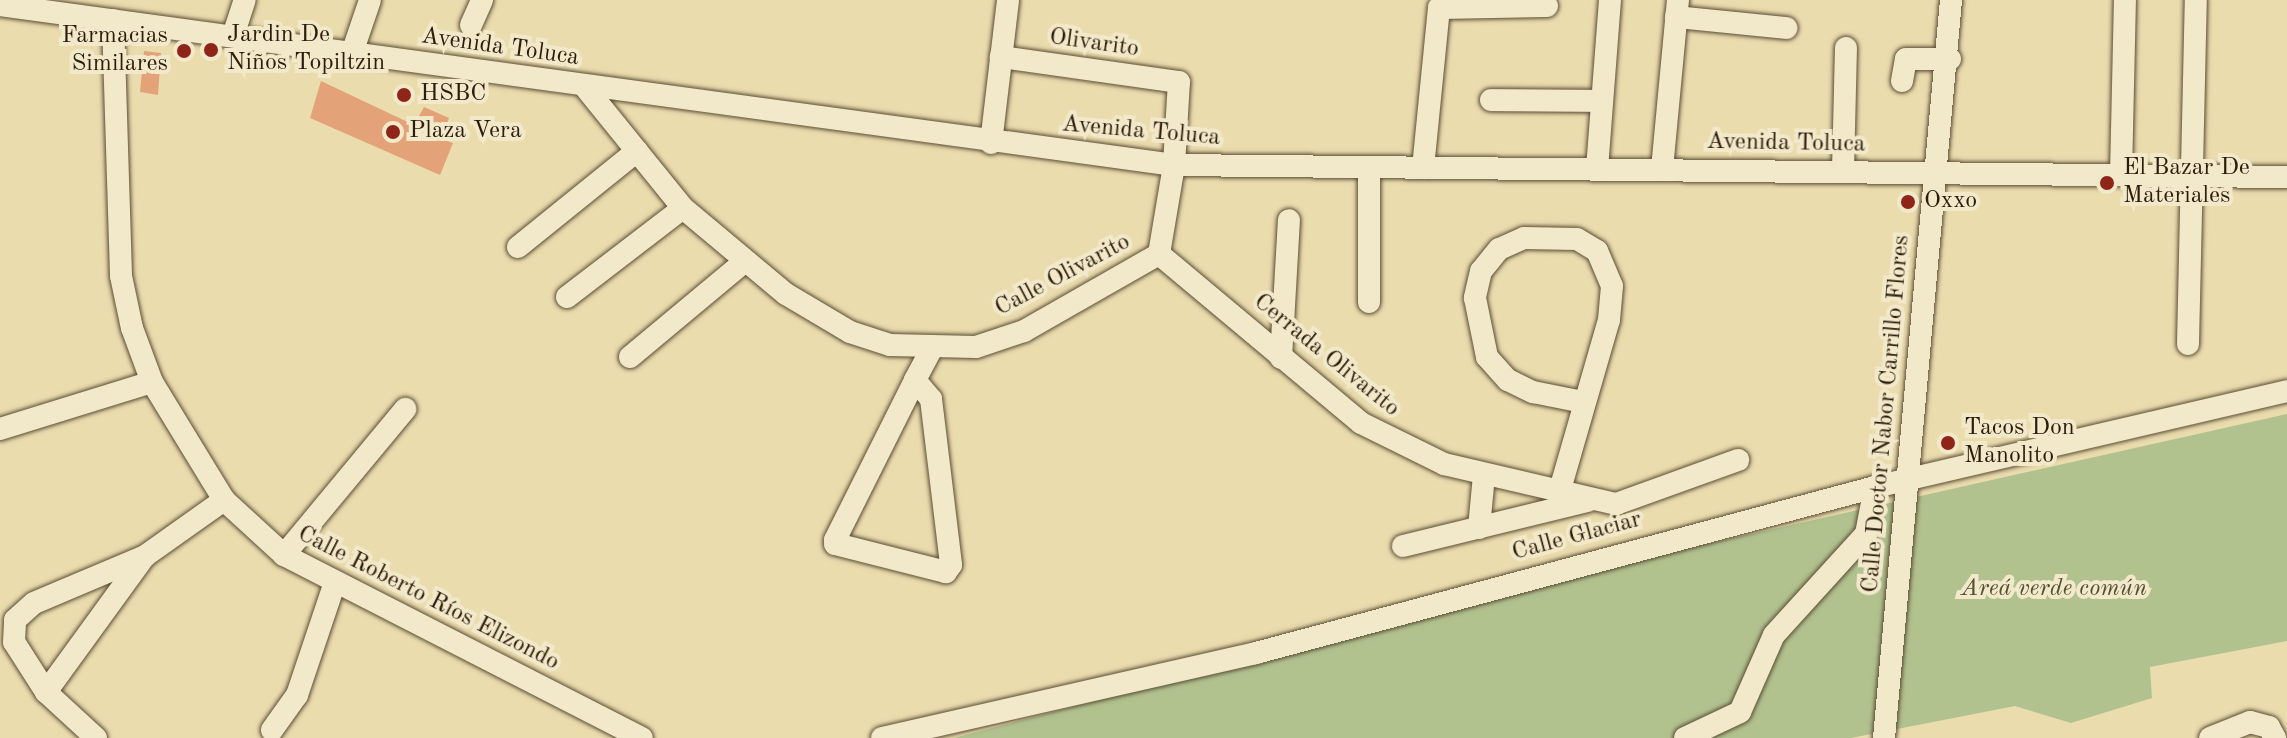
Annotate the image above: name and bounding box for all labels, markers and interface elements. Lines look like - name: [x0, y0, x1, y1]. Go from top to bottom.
- place label: Jardin De Niños Topiltzin: [227, 22, 385, 78]
- place label: Farmacias Similares: [61, 23, 168, 79]
- street label: Avenida Toluca: [419, 23, 581, 73]
- street label: Olivarito: [1047, 23, 1141, 65]
- marker: Jardin De Niños Topiltzin: [202, 41, 220, 59]
- marker: Farmacias Similares: [175, 42, 193, 60]
- place label: HSBC: [420, 81, 486, 109]
- marker: HSBC: [395, 86, 413, 104]
- street label: Avenida Toluca: [1061, 111, 1221, 153]
- place label: Plaza Vera: [409, 118, 522, 146]
- marker: Plaza Vera: [384, 123, 402, 141]
- street label: Avenida Toluca: [1706, 128, 1866, 160]
- place label: El Bazar De Materiales: [2123, 155, 2250, 211]
- marker: El Bazar De Materiales: [2098, 174, 2116, 192]
- place label: Oxxo: [1924, 188, 1977, 216]
- marker: Oxxo: [1899, 193, 1917, 211]
- street label: Calle Olivarito: [991, 228, 1135, 324]
- street label: Calle Doctor Nabor Carrillo Flores: [1857, 234, 1917, 594]
- street label: Cerrada Olivarito: [1247, 288, 1405, 424]
- place label: Tacos Don Manolito: [1964, 415, 2075, 471]
- marker: Tacos Don Manolito: [1939, 434, 1957, 452]
- street label: Calle Glaciar: [1509, 506, 1645, 568]
- street label: Calle Roberto Ríos Elizondo: [292, 520, 564, 678]
- park label: Areá verde común: [1961, 576, 2147, 604]

